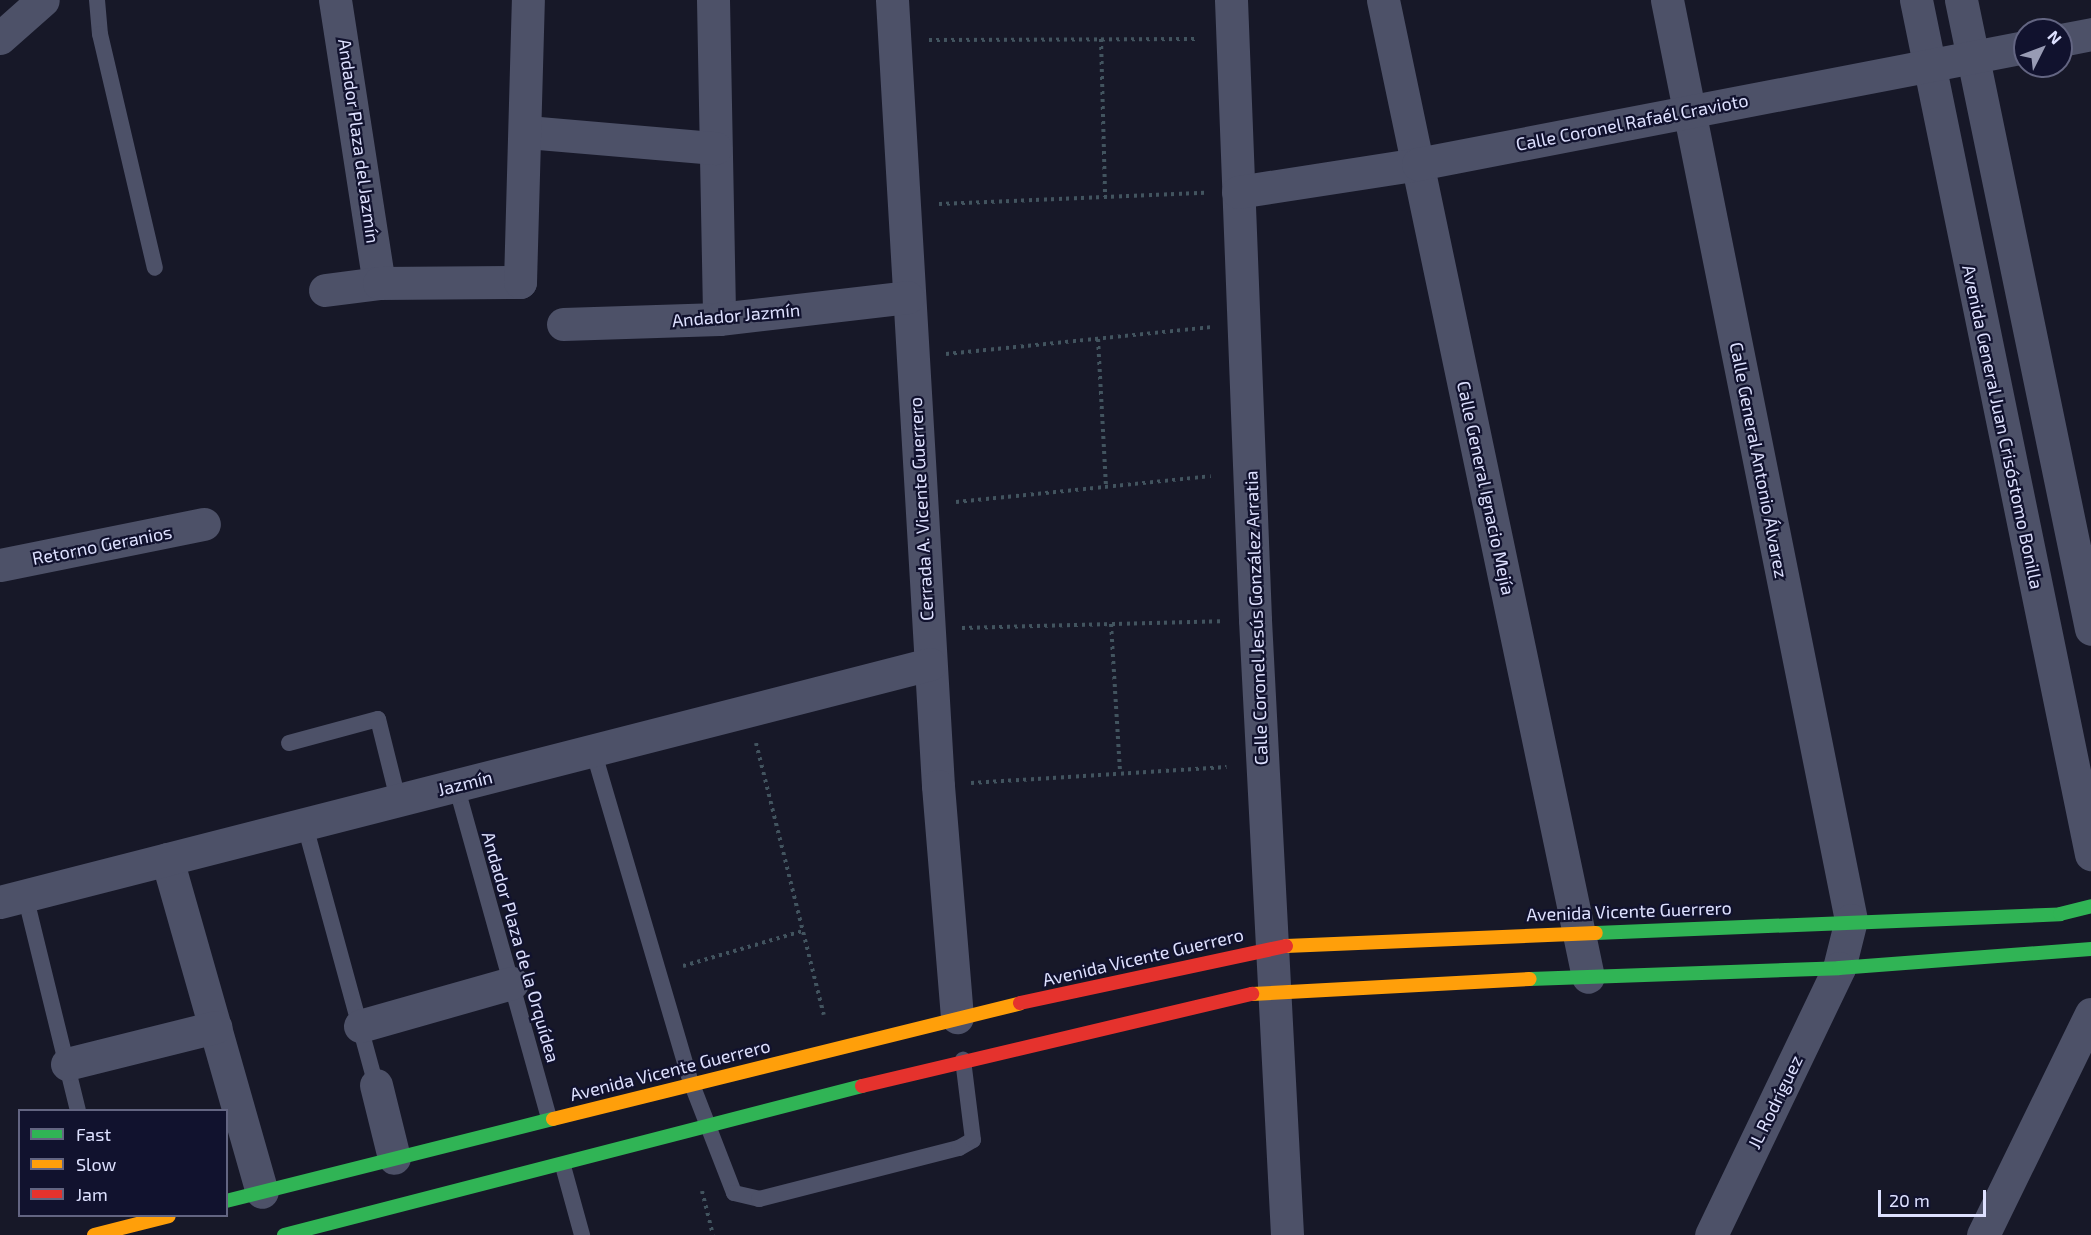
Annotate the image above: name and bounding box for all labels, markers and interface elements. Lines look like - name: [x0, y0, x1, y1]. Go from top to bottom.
- north arrow: [2013, 18, 2073, 78]
- text: N: [2044, 26, 2066, 48]
- street label: Andador Plaza del Jazmín: [334, 37, 384, 245]
- street label: Calle Coronel Rafaél Cravioto: [1514, 89, 1750, 155]
- street label: Avenida General Juan Crisóstomo Bonilla: [1958, 262, 2048, 592]
- street label: Andador Jazmín: [671, 299, 801, 331]
- street label: Calle General Antonio Álvarez: [1725, 340, 1793, 580]
- street label: Calle General Ignacio Mejía: [1453, 379, 1519, 597]
- street label: Cerrada A. Vicente Guerrero: [904, 396, 938, 622]
- street label: Calle Coronel Jesús González Arratia: [1240, 470, 1272, 766]
- street label: Retorno Geranios: [30, 521, 174, 569]
- street label: Jazmín: [435, 766, 495, 800]
- street label: Andador Plaza de la Orquídea: [478, 829, 564, 1065]
- street label: Avenida Vicente Guerrero: [1526, 897, 1732, 925]
- street label: Avenida Vicente Guerrero: [1040, 923, 1246, 991]
- street label: Avenida Vicente Guerrero: [567, 1035, 773, 1105]
- street label: JL Rodríguez: [1743, 1052, 1807, 1152]
- legend: [18, 1109, 228, 1217]
- text: Fast: [76, 1123, 111, 1145]
- text: Slow: [76, 1153, 116, 1175]
- scale bar: [1881, 1178, 1989, 1216]
- text: Jam: [76, 1183, 108, 1205]
- text: 20 m: [1889, 1189, 1930, 1211]

